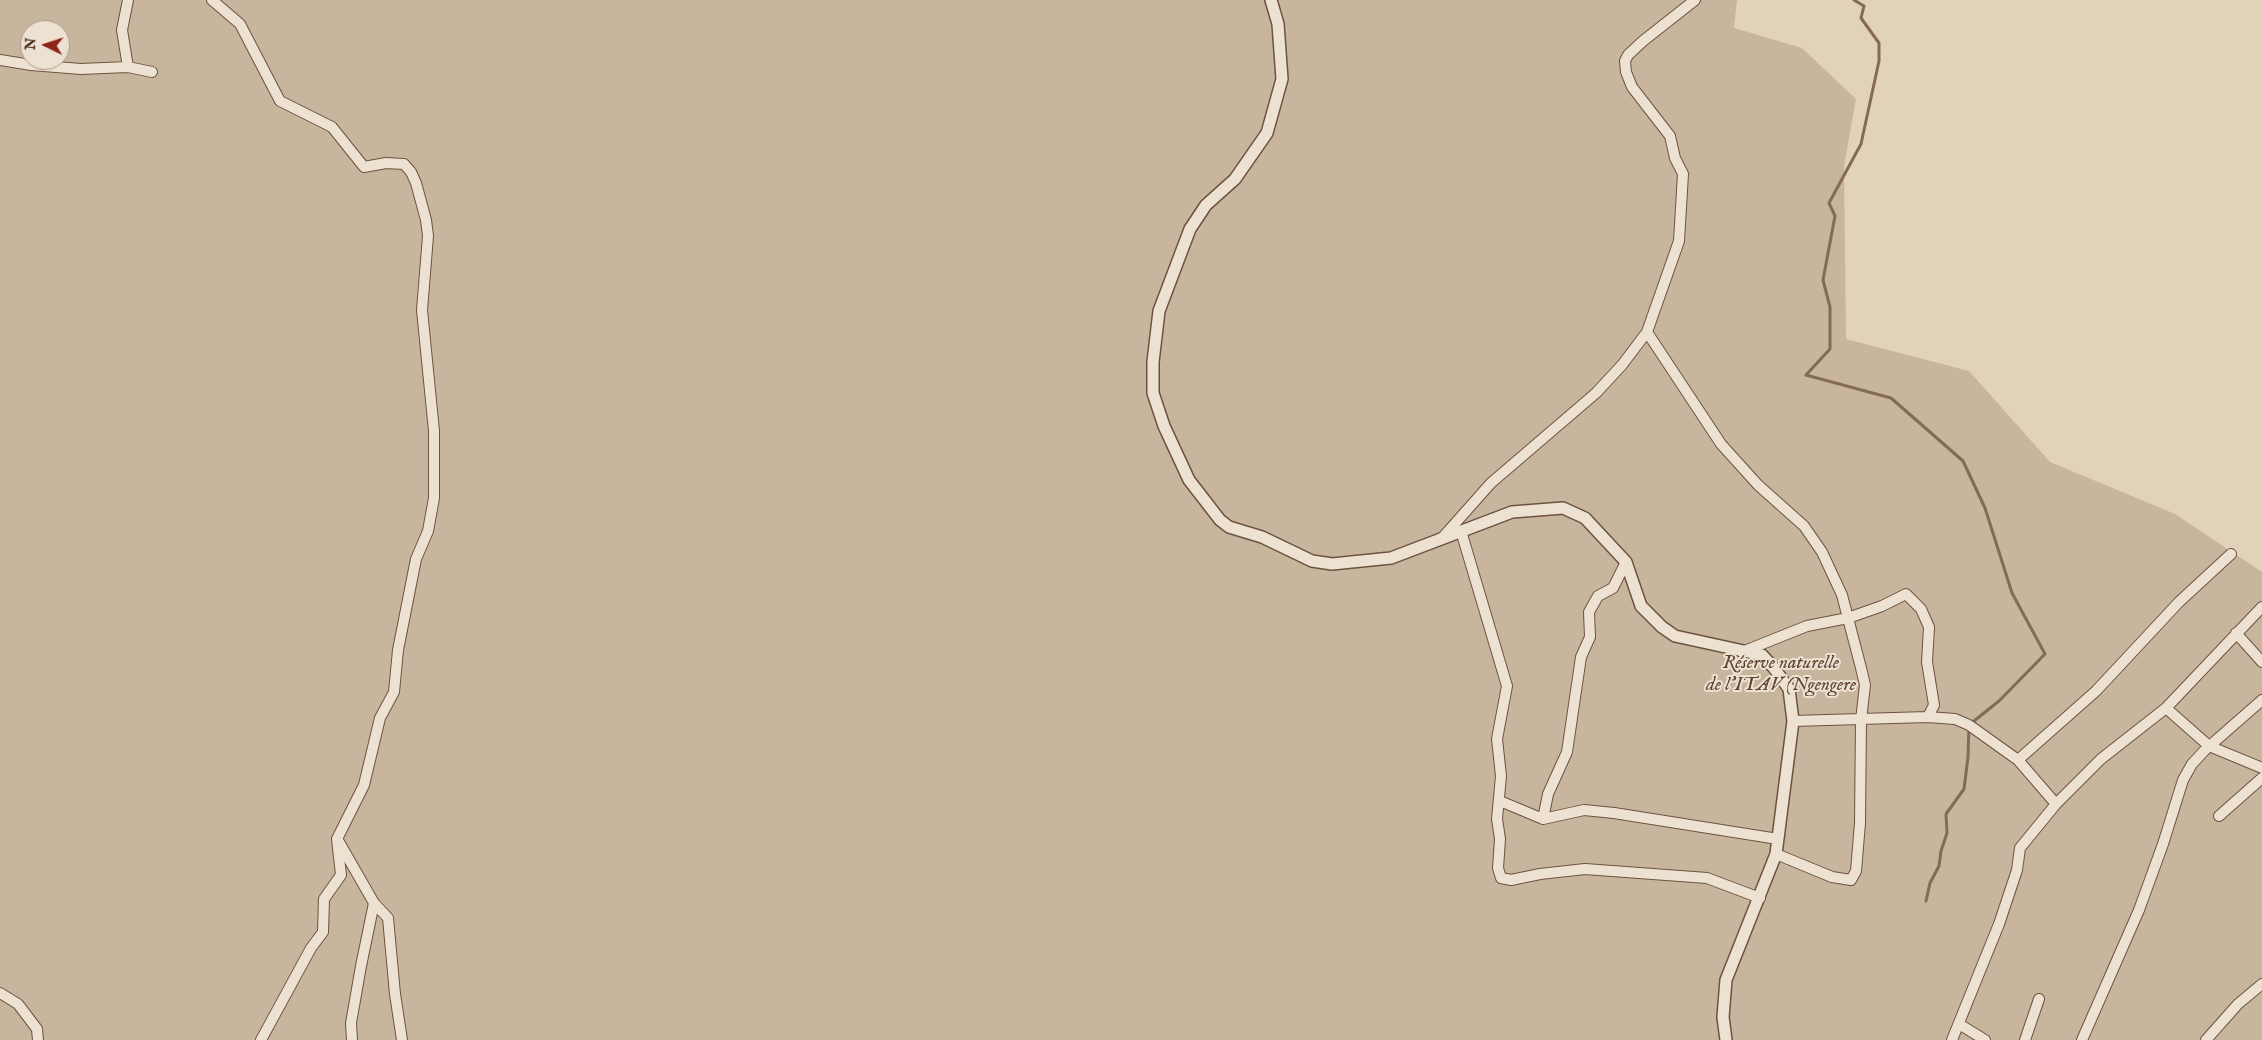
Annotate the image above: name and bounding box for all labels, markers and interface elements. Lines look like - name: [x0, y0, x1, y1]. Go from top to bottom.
- north arrow: [20, 20, 70, 70]
- text: N: [22, 37, 40, 51]
- park label: Réserve naturelle de l'ITAV (Ngengere: [1706, 653, 1856, 697]

